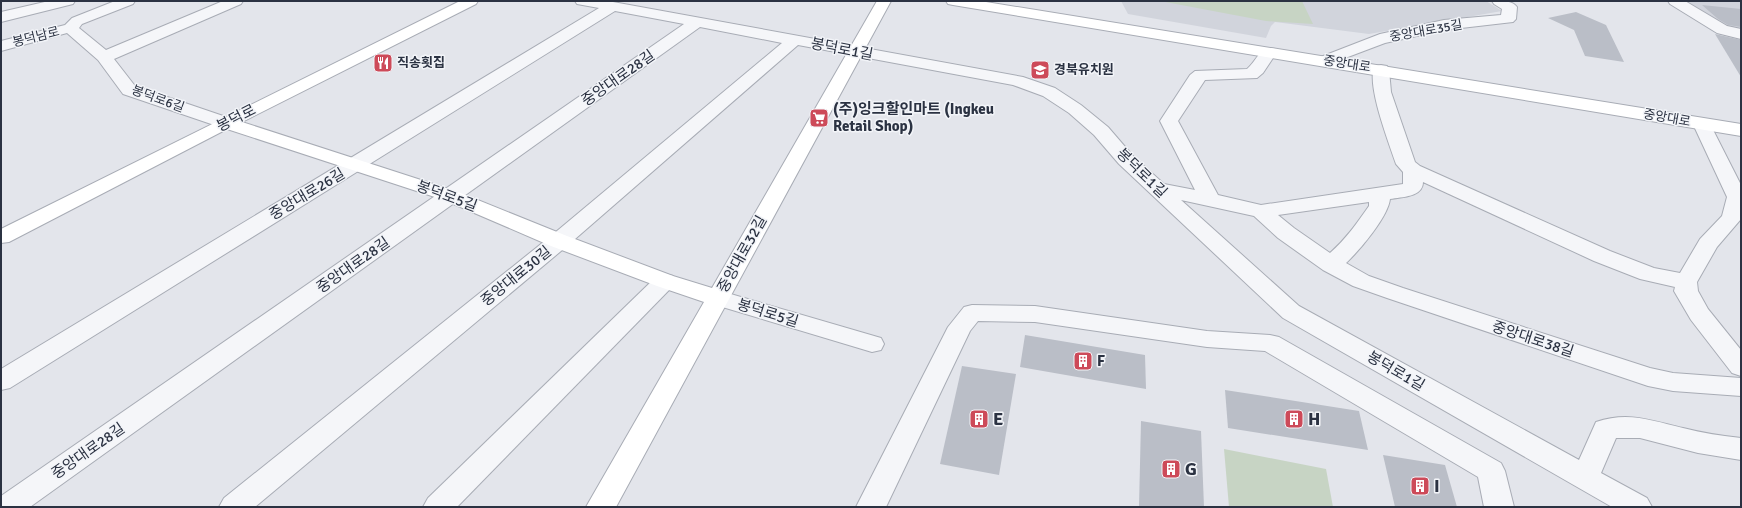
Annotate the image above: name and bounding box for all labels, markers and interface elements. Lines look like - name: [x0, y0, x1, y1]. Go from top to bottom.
- street label: 중앙대로35길: [1388, 17, 1464, 45]
- street label: 봉덕남로: [11, 23, 61, 51]
- street label: 봉덕로1길: [809, 34, 875, 64]
- street label: 중앙대로28길: [578, 46, 658, 110]
- restaurant icon: 직송횟집: [372, 52, 394, 74]
- street label: 중앙대로: [1322, 52, 1372, 76]
- place label: 직송횟집: [397, 55, 445, 71]
- school or university icon: 경북유치원: [1029, 59, 1051, 81]
- place label: 경북유치원: [1054, 62, 1114, 78]
- street label: 봉덕로6길: [129, 82, 187, 116]
- place label: (주)잉크할인마트 (Ingkeu Retail Shop): [833, 100, 994, 135]
- street label: 봉덕로: [213, 101, 259, 135]
- street label: 중앙대로: [1642, 106, 1692, 130]
- supermarket icon: (주)잉크할인마트 (Ingkeu Retail Shop): [808, 107, 830, 129]
- street label: 봉덕로1길: [1113, 145, 1171, 201]
- street label: 중앙대로26길: [266, 164, 348, 224]
- street label: 봉덕로5길: [414, 177, 480, 215]
- street label: 중앙대로32길: [713, 212, 771, 296]
- street label: 중앙대로28길: [313, 233, 393, 297]
- street label: 중앙대로30길: [477, 242, 555, 310]
- street label: 봉덕로5길: [735, 295, 801, 331]
- street label: 중앙대로38길: [1490, 317, 1576, 361]
- street label: 봉덕로1길: [1364, 347, 1428, 395]
- building icon: F: [1072, 350, 1094, 372]
- place label: F: [1097, 352, 1105, 370]
- building icon: E: [968, 408, 990, 430]
- place label: E: [993, 408, 1003, 430]
- building icon: H: [1283, 408, 1305, 430]
- place label: H: [1308, 408, 1320, 430]
- street label: 중앙대로28길: [48, 419, 128, 483]
- building icon: G: [1160, 458, 1182, 480]
- place label: G: [1185, 458, 1197, 480]
- building icon: I: [1409, 475, 1431, 497]
- place label: I: [1434, 475, 1440, 497]

